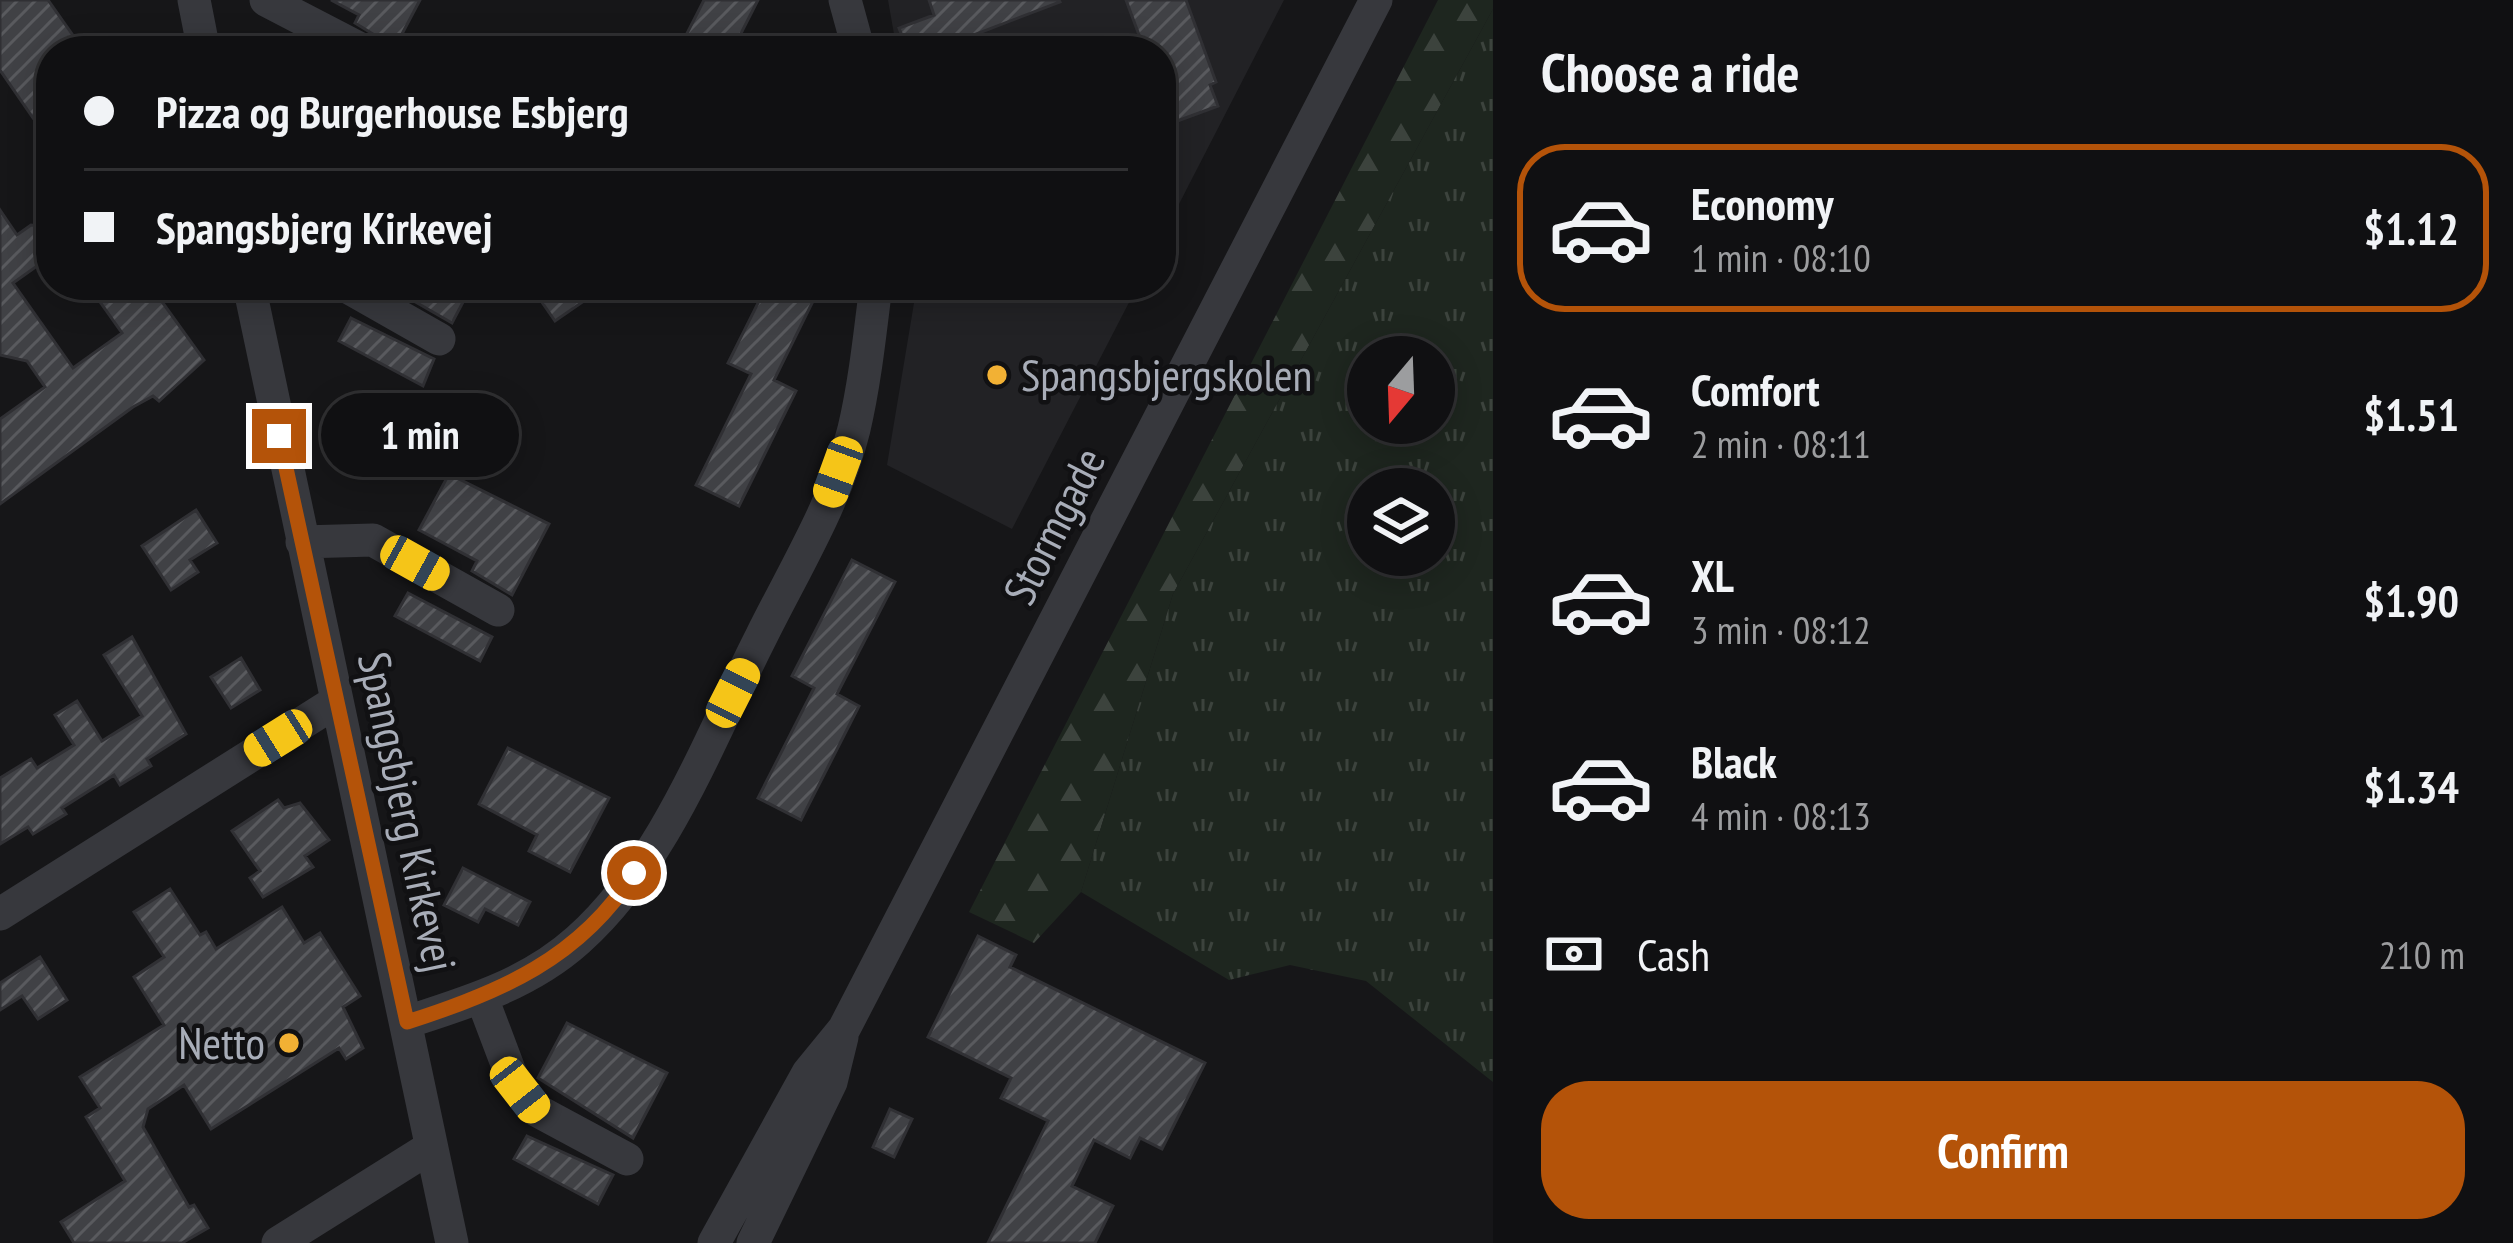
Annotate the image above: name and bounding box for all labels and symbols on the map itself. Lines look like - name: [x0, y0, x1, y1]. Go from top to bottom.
- north arrow: [1347, 336, 1455, 444]
- place label: Spangsbjergskolen: [1021, 345, 1312, 403]
- marker: Spangsbjergskolen: [984, 362, 1010, 388]
- callout: 1 min: [321, 394, 519, 478]
- route end: [252, 409, 306, 463]
- car: [809, 432, 867, 512]
- street label: Stormgade: [989, 438, 1117, 613]
- car: [375, 530, 455, 596]
- street label: Spangsbjerg Kirkevej: [346, 647, 470, 977]
- car: [701, 653, 765, 733]
- car: [238, 704, 318, 772]
- route start: [607, 846, 661, 900]
- place label: Netto: [178, 1013, 265, 1071]
- marker: Netto: [276, 1030, 302, 1056]
- car: [484, 1051, 556, 1129]

